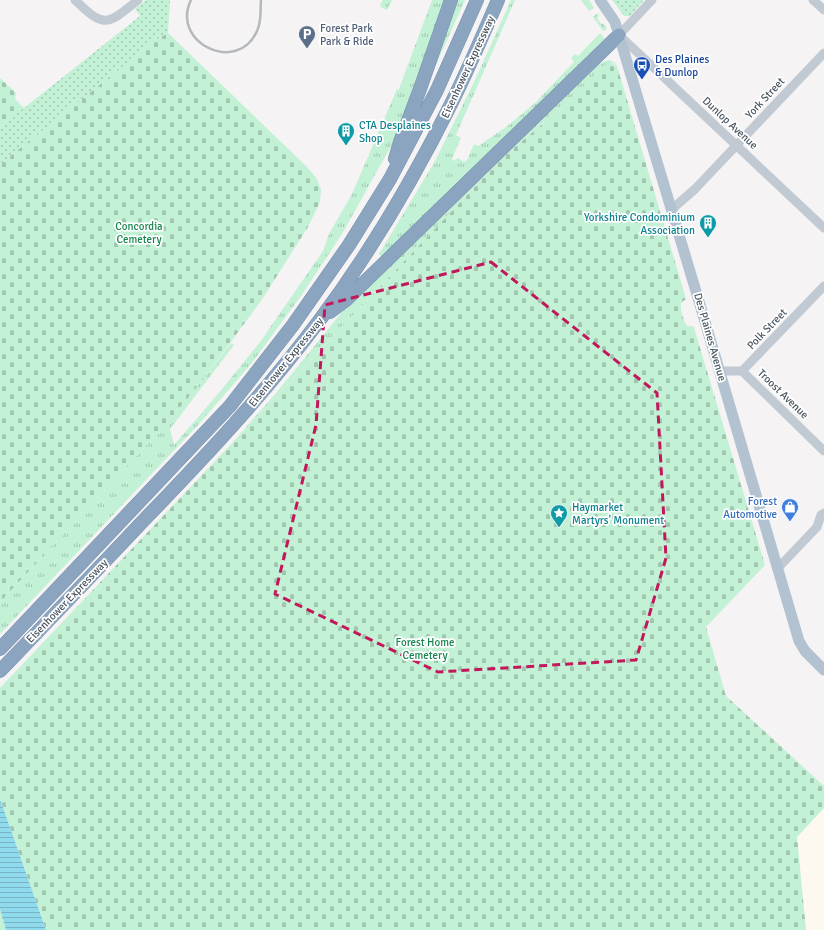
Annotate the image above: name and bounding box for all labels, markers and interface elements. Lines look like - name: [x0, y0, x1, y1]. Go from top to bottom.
- street label: Eisenhower Expressway: [439, 13, 498, 120]
- place label: Forest Park Park & Ride: [320, 22, 374, 48]
- parking icon: Forest Park Park & Ride: [297, 24, 317, 49]
- place label: Des Plaines & Dunlop: [655, 53, 709, 79]
- bus stop icon: Des Plaines & Dunlop: [632, 55, 652, 80]
- street label: York Street: [743, 75, 787, 121]
- street label: Dunlop Avenue: [700, 94, 760, 152]
- place label: CTA Desplaines Shop: [359, 119, 431, 145]
- building icon: CTA Desplaines Shop: [336, 121, 356, 146]
- place label: Yorkshire Condominium Association: [584, 211, 695, 237]
- building icon: Yorkshire Condominium Association: [698, 213, 718, 238]
- park label: Concordia Cemetery: [115, 220, 163, 246]
- street label: Des Plaines Avenue: [691, 291, 729, 383]
- street label: Polk Street: [744, 306, 790, 352]
- street label: Eisenhower Expressway: [246, 314, 327, 409]
- street label: Troost Avenue: [755, 367, 811, 421]
- place label: Forest Automotive: [723, 495, 777, 521]
- shop icon: Forest Automotive: [780, 497, 800, 522]
- place label: Haymarket Martyrs' Monument: [572, 501, 664, 527]
- place icon: Haymarket Martyrs' Monument: [549, 503, 569, 528]
- street label: Eisenhower Expressway: [24, 556, 111, 646]
- park label: Forest Home Cemetery: [396, 636, 454, 662]

